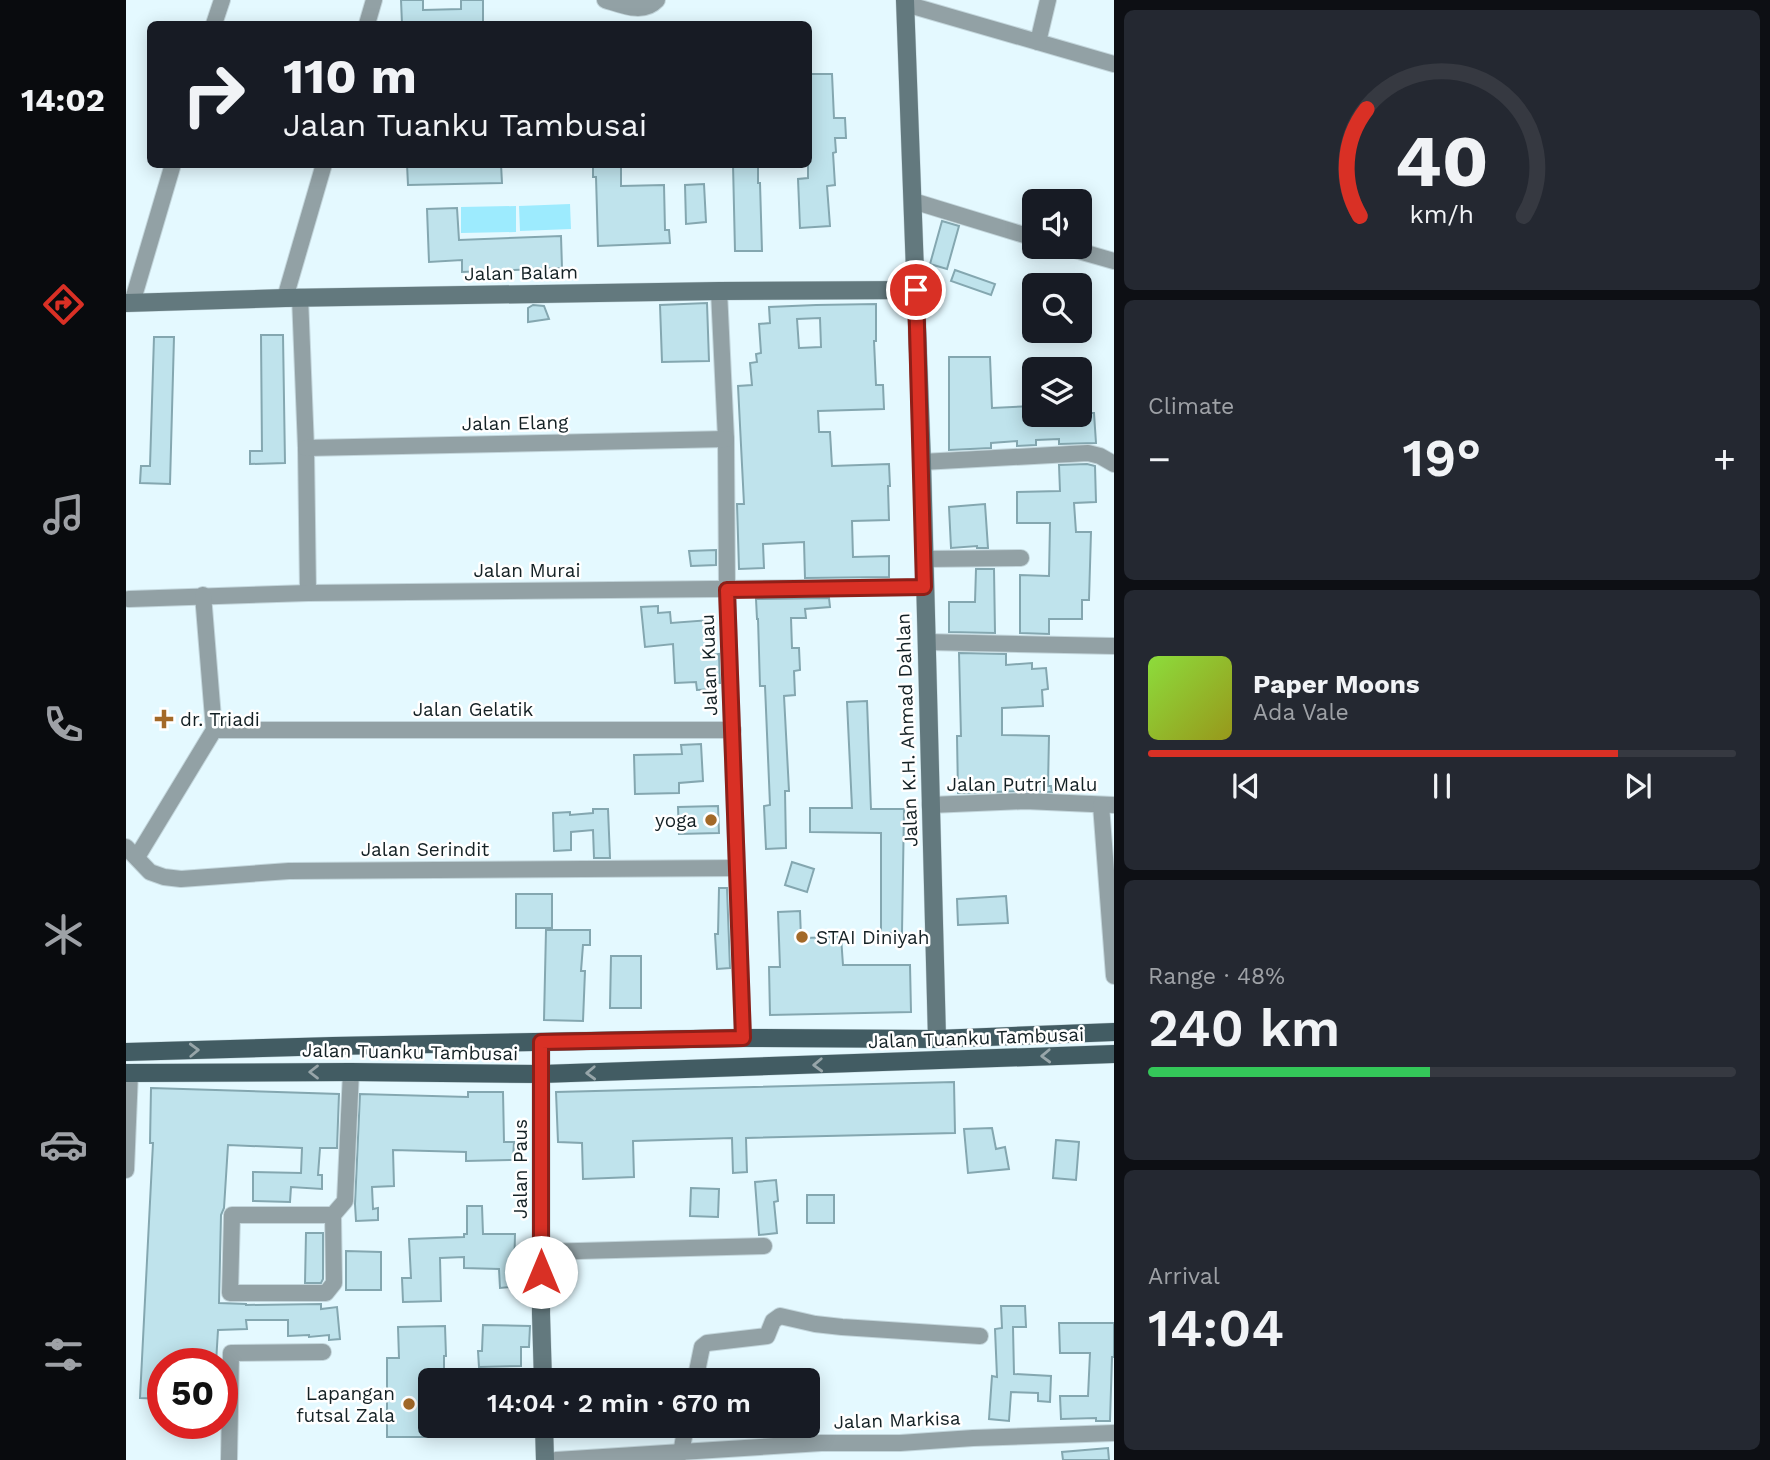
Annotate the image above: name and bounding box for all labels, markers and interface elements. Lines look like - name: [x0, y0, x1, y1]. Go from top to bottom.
- text: 110 m: [283, 47, 417, 105]
- icon: right: [168, 49, 259, 140]
- text: 14:02: [21, 81, 105, 119]
- text: Jalan Tuanku Tambusai: [283, 106, 647, 144]
- text: 40: [1395, 118, 1489, 204]
- map controls: [1022, 189, 1092, 427]
- button: sound: [1022, 189, 1092, 259]
- text: km/h: [1410, 200, 1474, 229]
- pin: [886, 260, 946, 320]
- street label: Jalan Balam: [464, 261, 578, 285]
- icon: arrive: [897, 271, 935, 309]
- button: search: [1022, 273, 1092, 343]
- icon: directions: [39, 280, 88, 329]
- button: layers: [1022, 357, 1092, 427]
- text: Climate: [1148, 393, 1234, 420]
- street label: Jalan Elang: [462, 411, 569, 435]
- text: 19°: [1403, 428, 1481, 489]
- text: −: [1148, 437, 1171, 481]
- text: +: [1713, 437, 1736, 481]
- icon: music: [39, 490, 88, 539]
- street label: Jalan Murai: [473, 559, 581, 582]
- street label: Jalan K.H. Ahmad Dahlan: [891, 613, 923, 847]
- street label: Jalan Kuau: [696, 614, 722, 716]
- text: Paper Moons: [1253, 669, 1420, 699]
- street label: Jalan Gelatik: [413, 698, 534, 721]
- text: Ada Vale: [1253, 699, 1349, 726]
- icon: phone: [39, 700, 88, 749]
- place label: dr. Triadi: [180, 708, 260, 731]
- marker: dr. Triadi: [154, 709, 174, 729]
- icon: previous: [1227, 767, 1265, 805]
- icon: pause: [1423, 767, 1461, 805]
- icon: next: [1619, 767, 1657, 805]
- street label: Jalan Putri Malu: [947, 773, 1097, 796]
- place label: yoga: [655, 809, 697, 832]
- marker: yoga: [703, 812, 719, 828]
- street label: Jalan Serindit: [361, 838, 489, 861]
- icon: climate: [39, 910, 88, 959]
- place label: STAI Diniyah: [816, 926, 930, 949]
- marker: STAI Diniyah: [794, 929, 810, 945]
- text: Range · 48%: [1148, 963, 1285, 990]
- text: 240 km: [1148, 998, 1340, 1059]
- street label: Jalan Tuanku Tambusai: [868, 1023, 1084, 1053]
- street label: Jalan Tuanku Tambusai: [302, 1039, 518, 1065]
- one-way arrow: [189, 1042, 200, 1057]
- one-way arrow: [1040, 1049, 1051, 1064]
- one-way arrow: [812, 1057, 823, 1072]
- one-way arrow: [309, 1064, 319, 1080]
- one-way arrow: [585, 1065, 596, 1080]
- street label: Jalan Paus: [509, 1119, 532, 1219]
- icon: car: [39, 1120, 88, 1169]
- position arrow: [504, 1235, 578, 1309]
- text: Arrival: [1148, 1263, 1220, 1290]
- text: 14:04: [1148, 1298, 1284, 1359]
- icon: filters: [39, 1330, 88, 1379]
- speed limit sign: 50: [147, 1348, 238, 1439]
- place label: Lapangan futsal Zala: [296, 1382, 395, 1427]
- text: 14:04 · 2 min · 670 m: [487, 1388, 751, 1418]
- marker: Lapangan futsal Zala: [401, 1396, 417, 1412]
- street label: Jalan Markisa: [833, 1406, 961, 1434]

